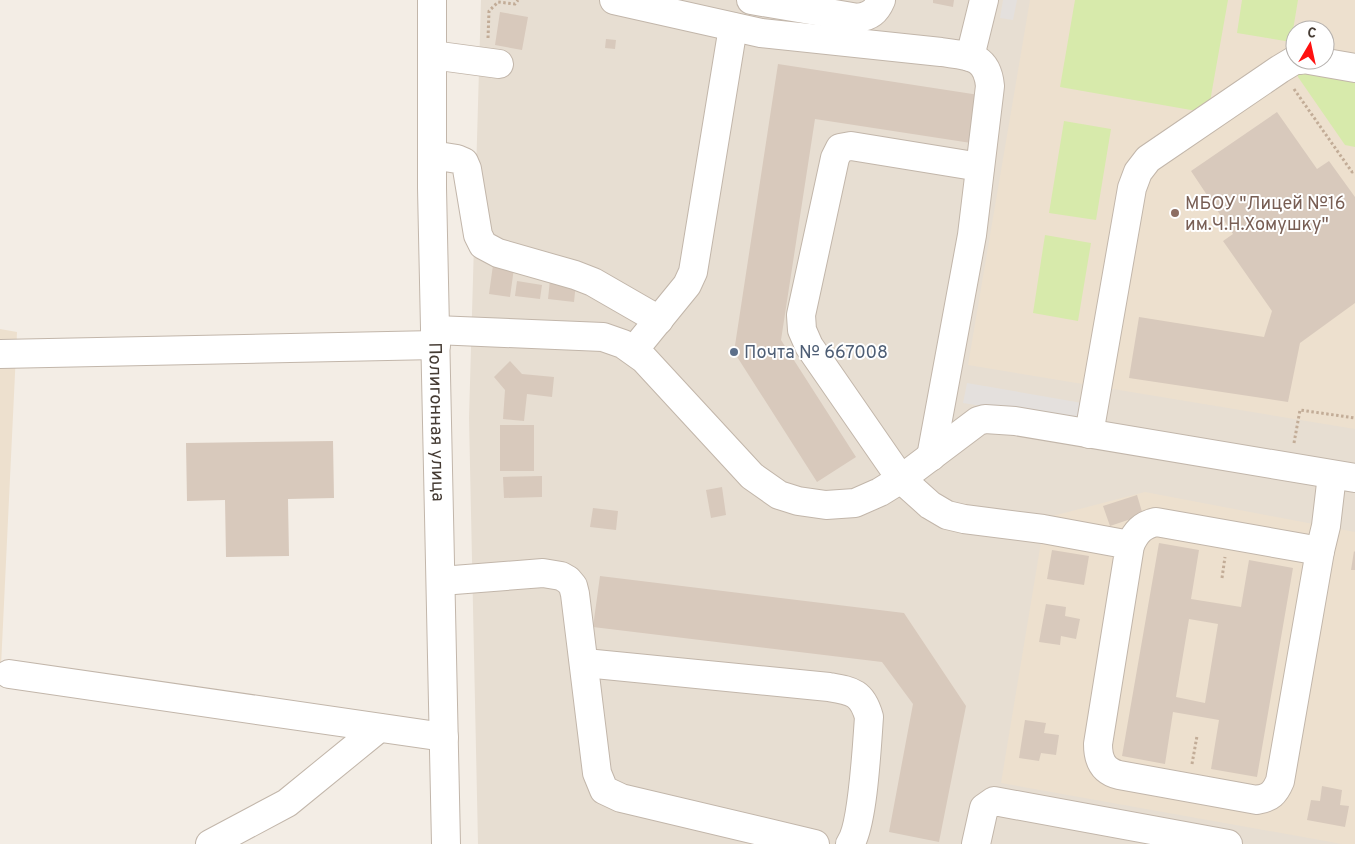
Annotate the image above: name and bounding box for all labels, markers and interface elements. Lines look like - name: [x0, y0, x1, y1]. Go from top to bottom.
- north arrow: [1285, 20, 1335, 70]
- text: С: [1306, 25, 1318, 43]
- place label: МБОУ "Лицей №16 им.Ч.Н.Хомушку": [1185, 193, 1345, 237]
- marker: МБОУ "Лицей №16 им.Ч.Н.Хомушку": [1169, 207, 1181, 219]
- street label: Полигонная улица: [422, 342, 449, 502]
- place label: Почта № 667008: [744, 342, 888, 365]
- marker: Почта № 667008: [728, 346, 740, 358]

